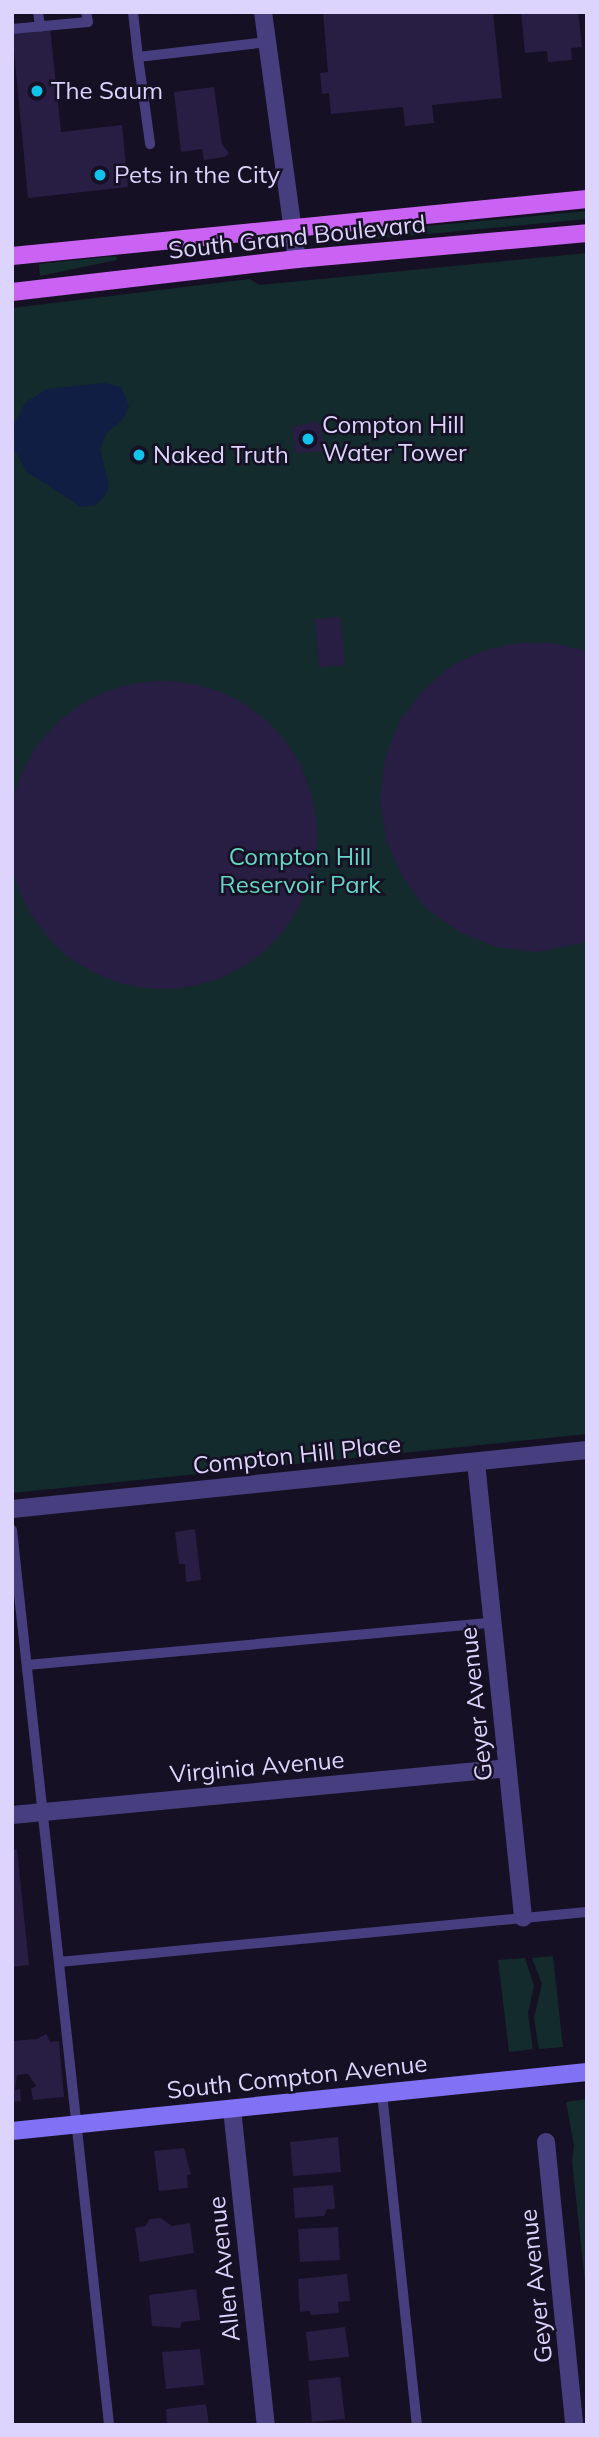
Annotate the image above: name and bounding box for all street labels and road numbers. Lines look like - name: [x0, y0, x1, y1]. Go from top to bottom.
- street label: South Grand Boulevard: [167, 209, 427, 265]
- street label: Compton Hill Place: [191, 1430, 403, 1480]
- street label: Geyer Avenue: [454, 1626, 498, 1782]
- street label: Virginia Avenue: [168, 1745, 346, 1789]
- street label: South Compton Avenue: [165, 2049, 429, 2105]
- street label: Allen Avenue: [202, 2195, 246, 2343]
- street label: Geyer Avenue: [514, 2208, 558, 2364]

